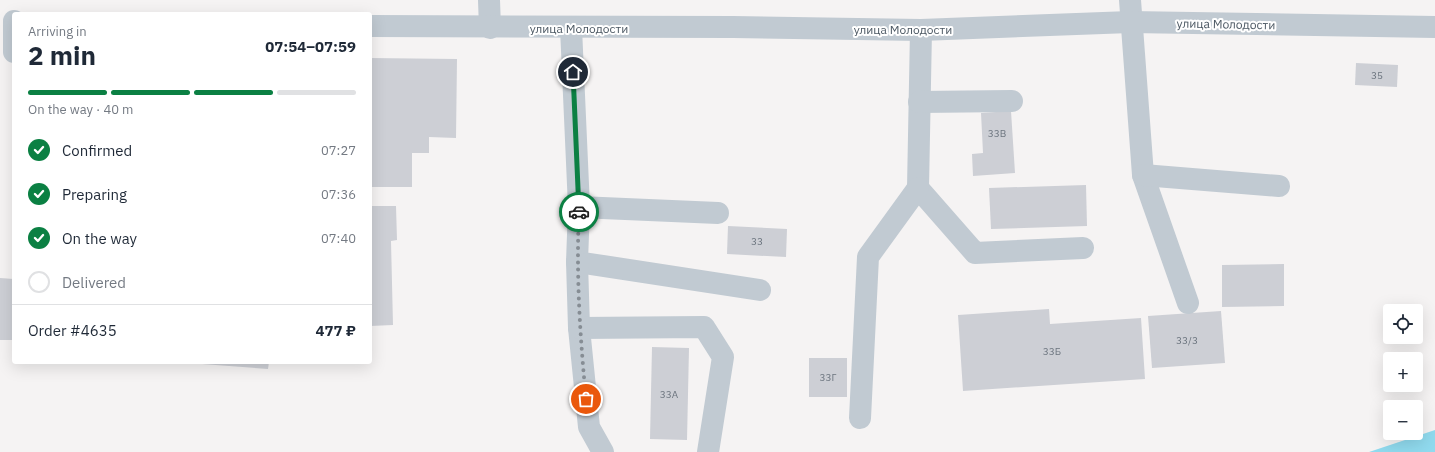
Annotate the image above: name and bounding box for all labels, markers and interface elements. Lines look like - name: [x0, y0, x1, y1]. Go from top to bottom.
- street label: улица Молодости: [1177, 16, 1275, 32]
- street label: улица Молодости: [530, 21, 628, 36]
- street label: улица Молодости: [854, 22, 952, 37]
- text: Arriving in: [28, 23, 87, 40]
- text: 07:54–07:59: [265, 37, 356, 56]
- text: 2 min: [28, 38, 96, 72]
- pin: [556, 55, 590, 89]
- icon: home: [562, 61, 584, 83]
- house number: 35: [1371, 69, 1383, 82]
- text: On the way · 40 m: [28, 101, 133, 118]
- house number: 33В: [988, 127, 1006, 140]
- icon: check: [28, 139, 50, 161]
- text: Confirmed: [62, 141, 132, 160]
- text: 07:27: [321, 142, 356, 159]
- icon: check: [28, 183, 50, 205]
- text: Preparing: [62, 185, 127, 204]
- text: 07:36: [321, 186, 356, 203]
- courier: [559, 192, 599, 232]
- icon: car: [568, 201, 590, 223]
- icon: check: [28, 227, 50, 249]
- text: On the way: [62, 229, 137, 248]
- text: 07:40: [321, 230, 356, 247]
- house number: 33: [751, 235, 763, 248]
- text: Delivered: [62, 273, 126, 292]
- map controls: [1383, 304, 1423, 440]
- button: locate: [1383, 304, 1423, 344]
- text: Order #4635: [28, 321, 117, 340]
- text: 477 ₽: [316, 321, 356, 340]
- house number: 33/3: [1176, 334, 1198, 347]
- house number: 33Б: [1043, 345, 1061, 358]
- button: +: [1383, 352, 1423, 392]
- house number: 33Г: [820, 371, 837, 384]
- pin: [569, 382, 603, 416]
- icon: bag: [575, 388, 597, 410]
- house number: 33А: [660, 388, 679, 401]
- button: −: [1383, 400, 1423, 440]

